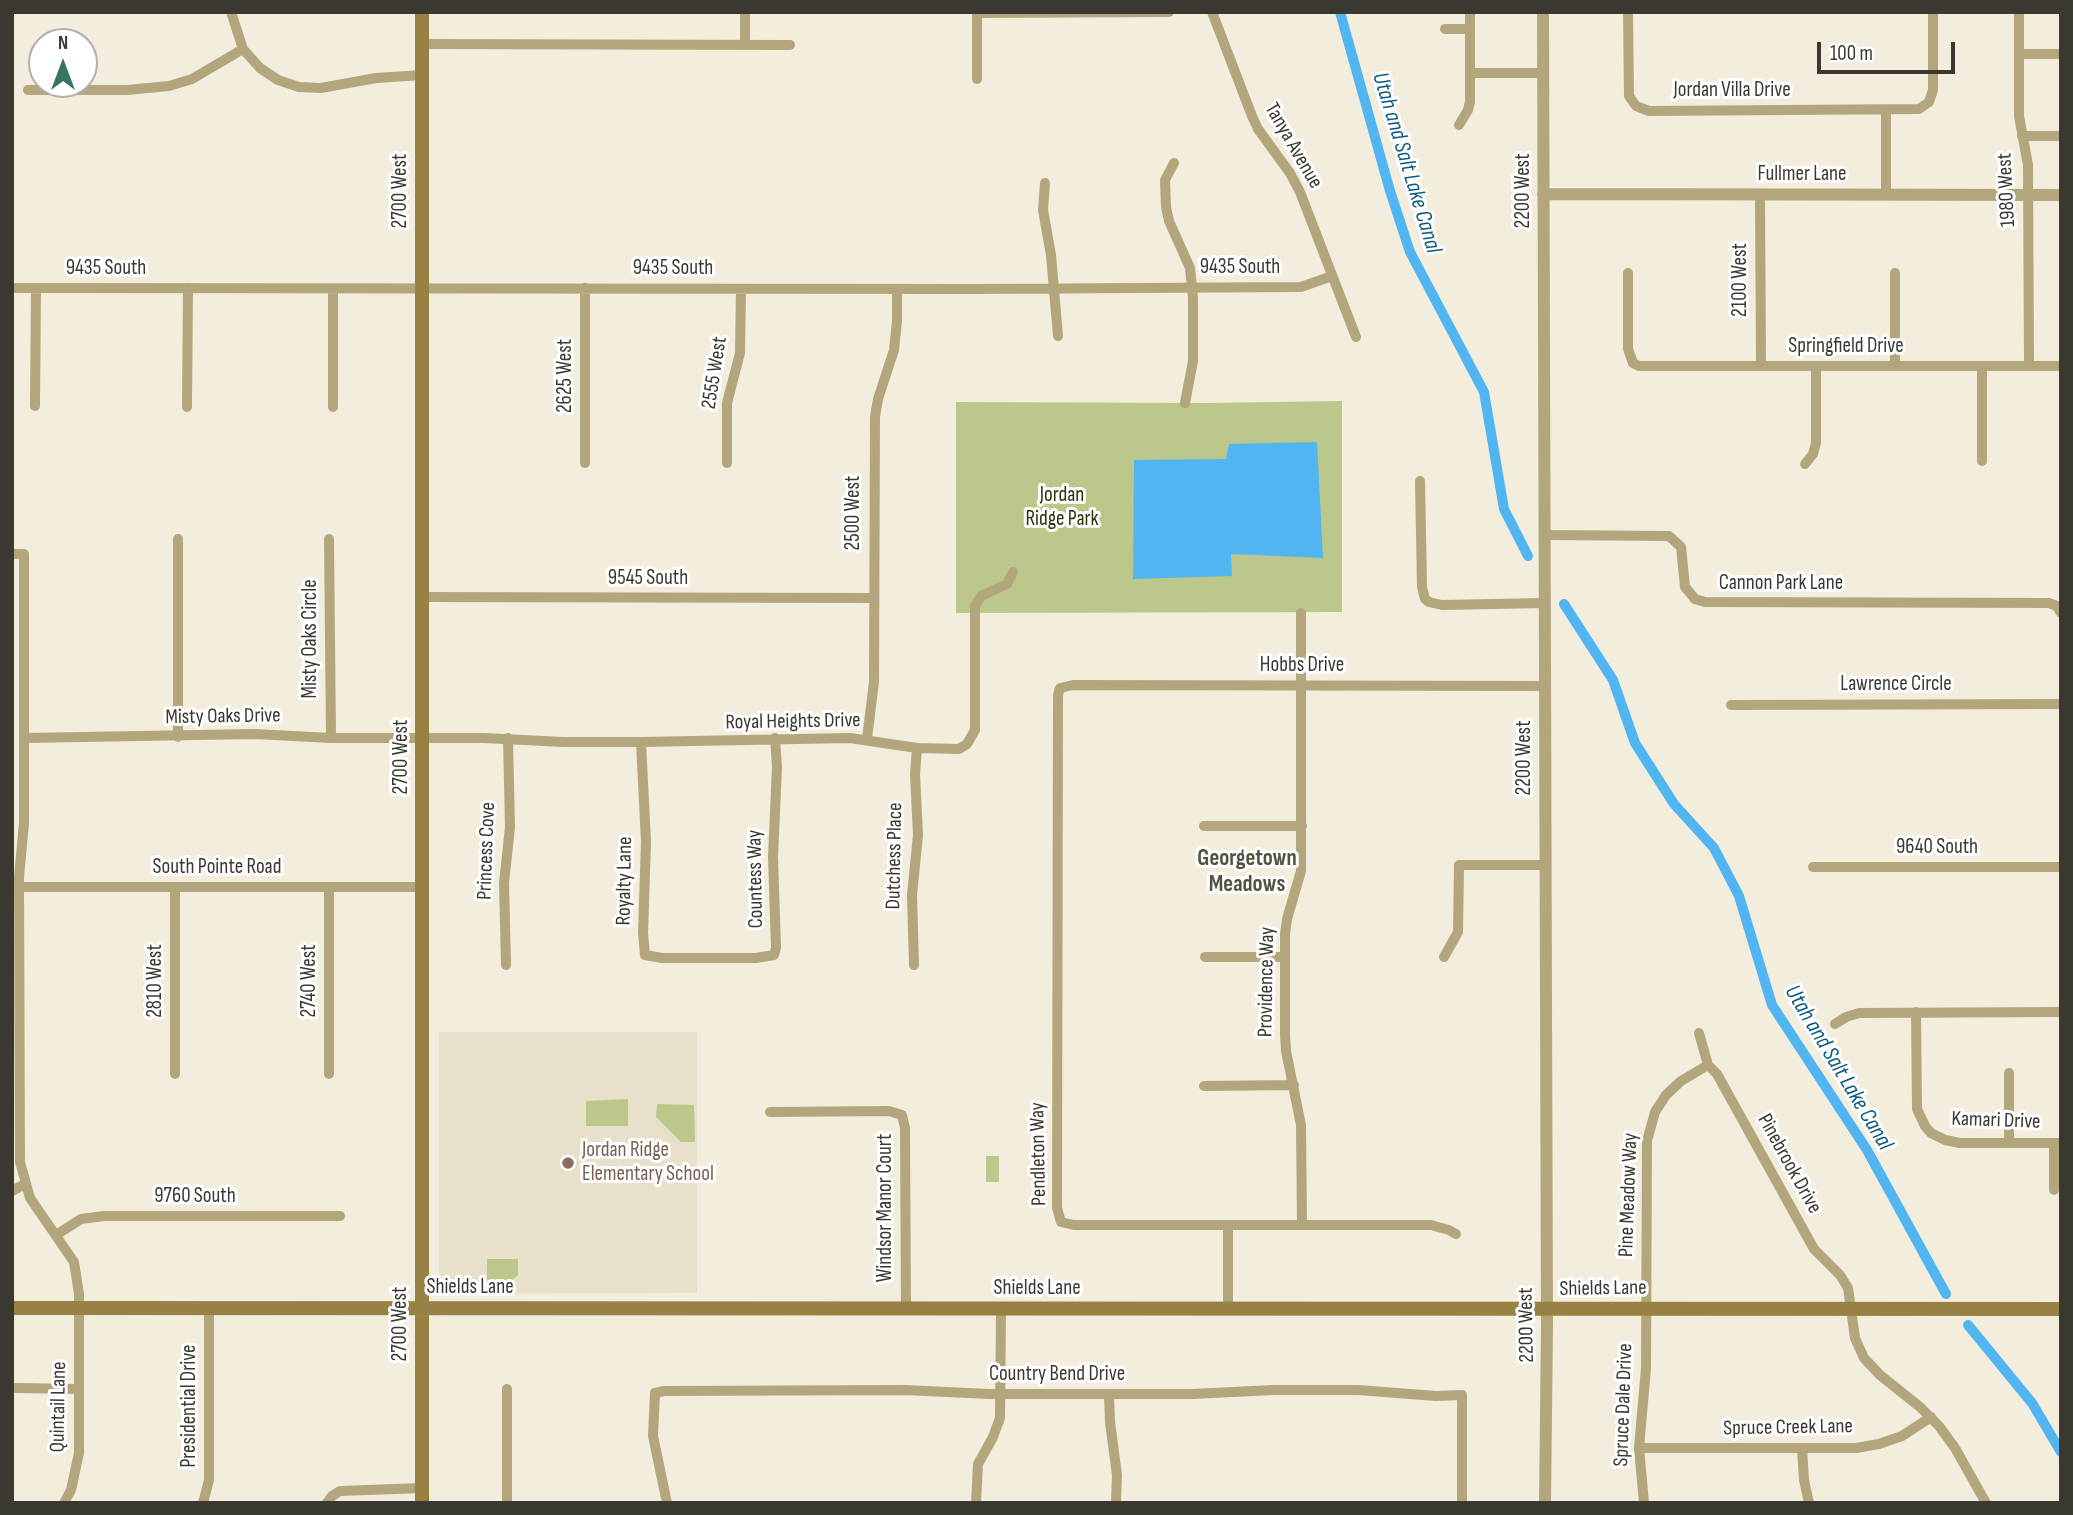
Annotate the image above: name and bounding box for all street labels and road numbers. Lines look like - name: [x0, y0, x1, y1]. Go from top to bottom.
- street label: Jordan Villa Drive: [1673, 78, 1791, 104]
- street label: Tanya Avenue: [1258, 99, 1328, 193]
- street label: 1980 West: [1992, 152, 2022, 228]
- street label: 2200 West: [1511, 153, 1537, 229]
- street label: 2700 West: [388, 154, 414, 228]
- street label: Fullmer Lane: [1757, 162, 1847, 188]
- street label: 2100 West: [1728, 243, 1754, 317]
- street label: 9435 South: [1200, 255, 1280, 281]
- street label: 9435 South: [66, 256, 146, 282]
- street label: 9435 South: [633, 256, 713, 282]
- street label: Springfield Drive: [1788, 334, 1904, 360]
- street label: 2555 West: [697, 335, 733, 411]
- street label: 2625 West: [553, 339, 579, 413]
- street label: 2500 West: [841, 476, 867, 550]
- street label: 9545 South: [608, 566, 688, 592]
- street label: Cannon Park Lane: [1719, 571, 1843, 597]
- street label: Misty Oaks Circle: [298, 579, 324, 699]
- street label: Hobbs Drive: [1260, 653, 1344, 679]
- street label: Lawrence Circle: [1840, 672, 1952, 698]
- street label: Misty Oaks Drive: [165, 703, 281, 731]
- street label: Royal Heights Drive: [725, 708, 861, 736]
- street label: 2700 West: [389, 720, 415, 794]
- street label: 2200 West: [1512, 720, 1538, 796]
- street label: Princess Cove: [473, 802, 501, 900]
- street label: Dutchess Place: [881, 802, 909, 910]
- street label: Countess Way: [743, 829, 769, 929]
- street label: 9640 South: [1896, 835, 1978, 861]
- street label: Royalty Lane: [612, 836, 638, 926]
- street label: South Pointe Road: [153, 855, 281, 881]
- street label: Providence Way: [1253, 927, 1281, 1037]
- street label: 2810 West: [143, 944, 169, 1018]
- street label: 2740 West: [297, 944, 323, 1018]
- street label: Pendleton Way: [1025, 1102, 1053, 1206]
- street label: Kamari Drive: [1951, 1107, 2041, 1135]
- street label: Pinebrook Drive: [1751, 1110, 1827, 1218]
- street label: Pine Meadow Way: [1614, 1133, 1644, 1257]
- street label: Windsor Manor Court: [873, 1134, 899, 1282]
- street label: 9760 South: [154, 1184, 236, 1210]
- street label: Shields Lane: [426, 1275, 514, 1301]
- street label: Shields Lane: [993, 1276, 1081, 1302]
- street label: Shields Lane: [1559, 1276, 1647, 1302]
- street label: 2700 West: [388, 1287, 414, 1361]
- street label: 2200 West: [1514, 1287, 1540, 1363]
- street label: Spruce Dale Drive: [1609, 1343, 1639, 1467]
- street label: Presidential Drive: [177, 1344, 203, 1468]
- street label: Quintail Lane: [46, 1361, 72, 1453]
- street label: Country Bend Drive: [989, 1362, 1125, 1388]
- street label: Spruce Creek Lane: [1723, 1414, 1853, 1442]

